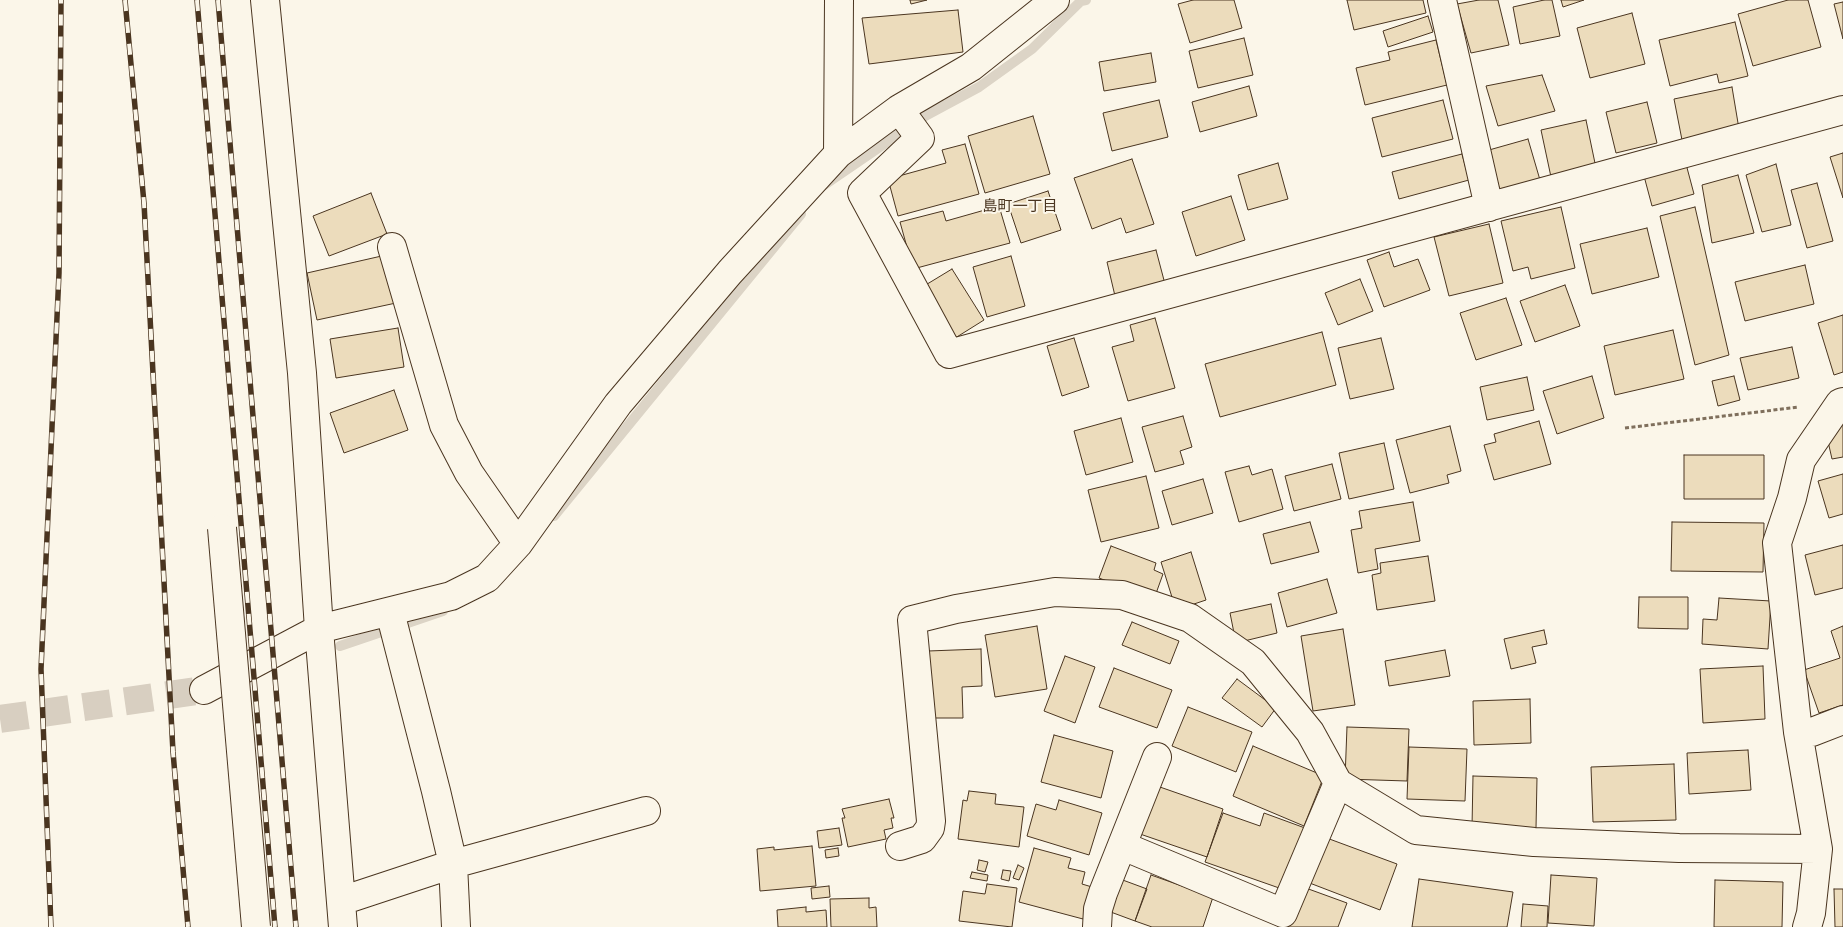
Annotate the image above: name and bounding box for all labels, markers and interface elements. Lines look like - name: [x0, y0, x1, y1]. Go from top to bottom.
- district label: 島町一丁目: [983, 197, 1057, 215]

